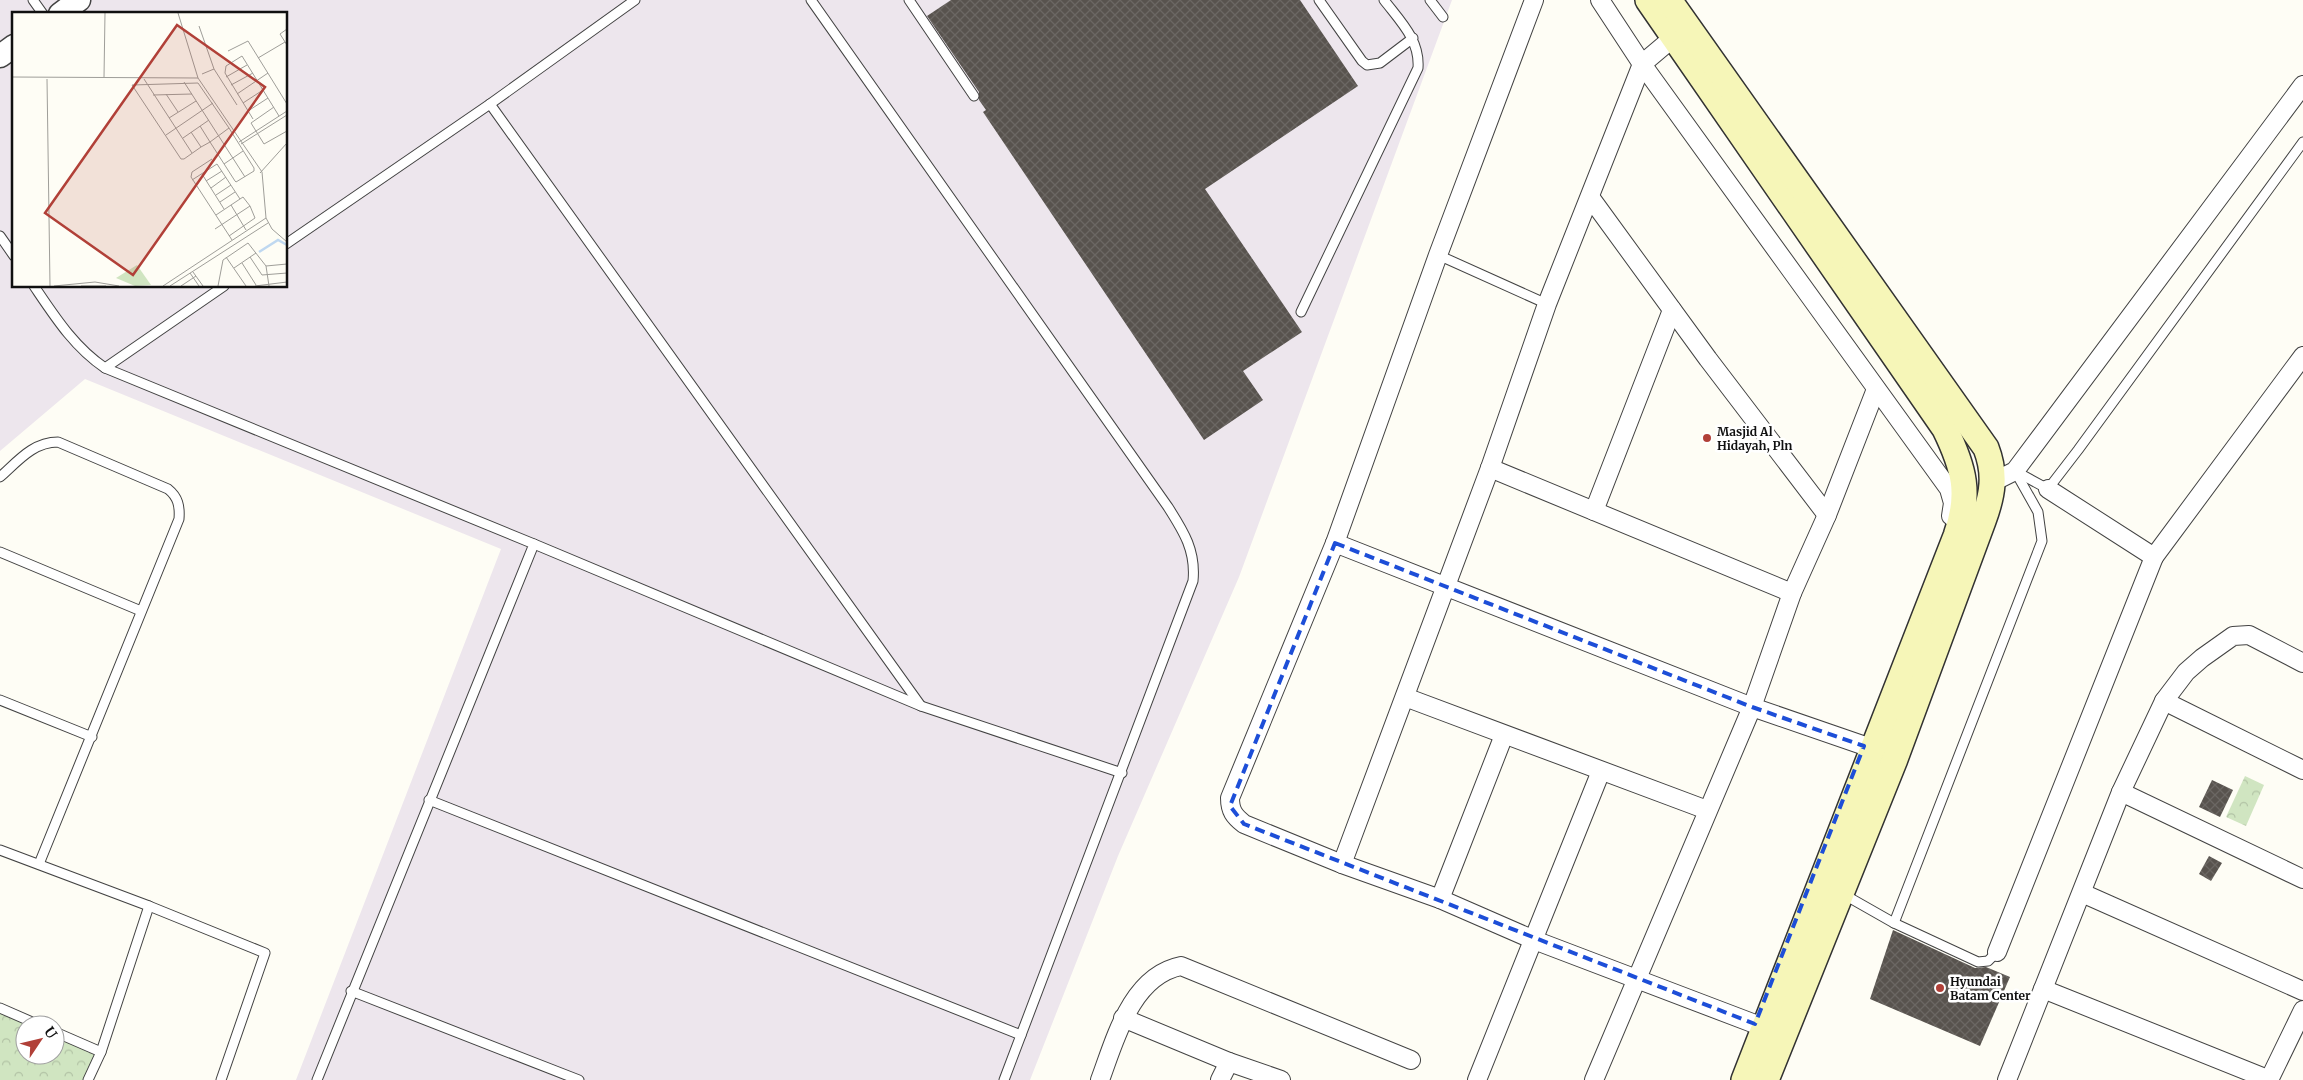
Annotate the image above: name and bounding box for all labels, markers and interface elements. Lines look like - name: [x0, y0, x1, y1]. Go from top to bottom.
- inset map: [12, 12, 288, 288]
- place label: Masjid Al Hidayah, Pln: [1717, 424, 1792, 453]
- marker: Masjid Al Hidayah, Pln: [1701, 432, 1713, 444]
- place label: Hyundai Batam Center: [1950, 974, 2031, 1003]
- marker: Hyundai Batam Center: [1934, 982, 1946, 994]
- north arrow: [15, 1015, 65, 1065]
- text: U: [40, 1023, 61, 1042]

